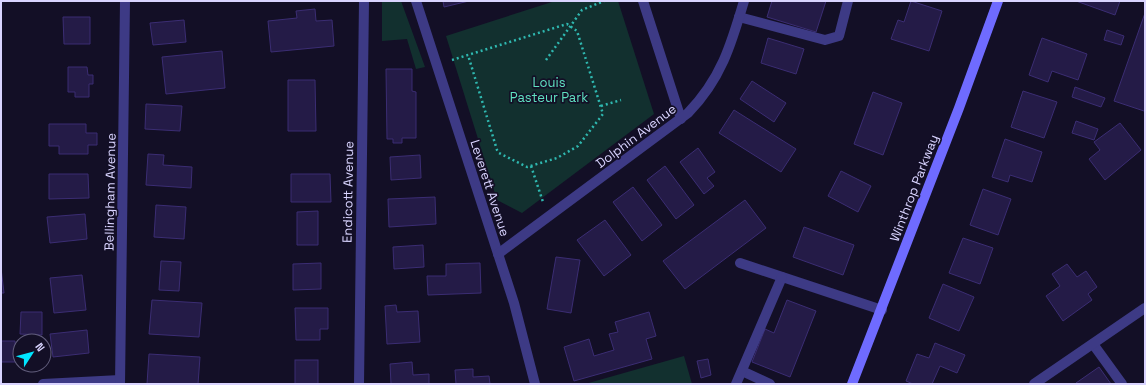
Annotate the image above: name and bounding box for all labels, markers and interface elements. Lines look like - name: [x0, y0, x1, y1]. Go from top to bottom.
- park label: Louis Pasteur Park: [510, 74, 588, 106]
- street label: Dolphin Avenue: [592, 100, 680, 172]
- street label: Winthrop Parkway: [886, 132, 942, 244]
- street label: Bellingham Avenue: [100, 133, 120, 251]
- street label: Leverett Avenue: [466, 138, 514, 238]
- street label: Endicott Avenue: [339, 141, 357, 243]
- north arrow: [12, 333, 52, 373]
- text: N: [32, 340, 48, 354]

